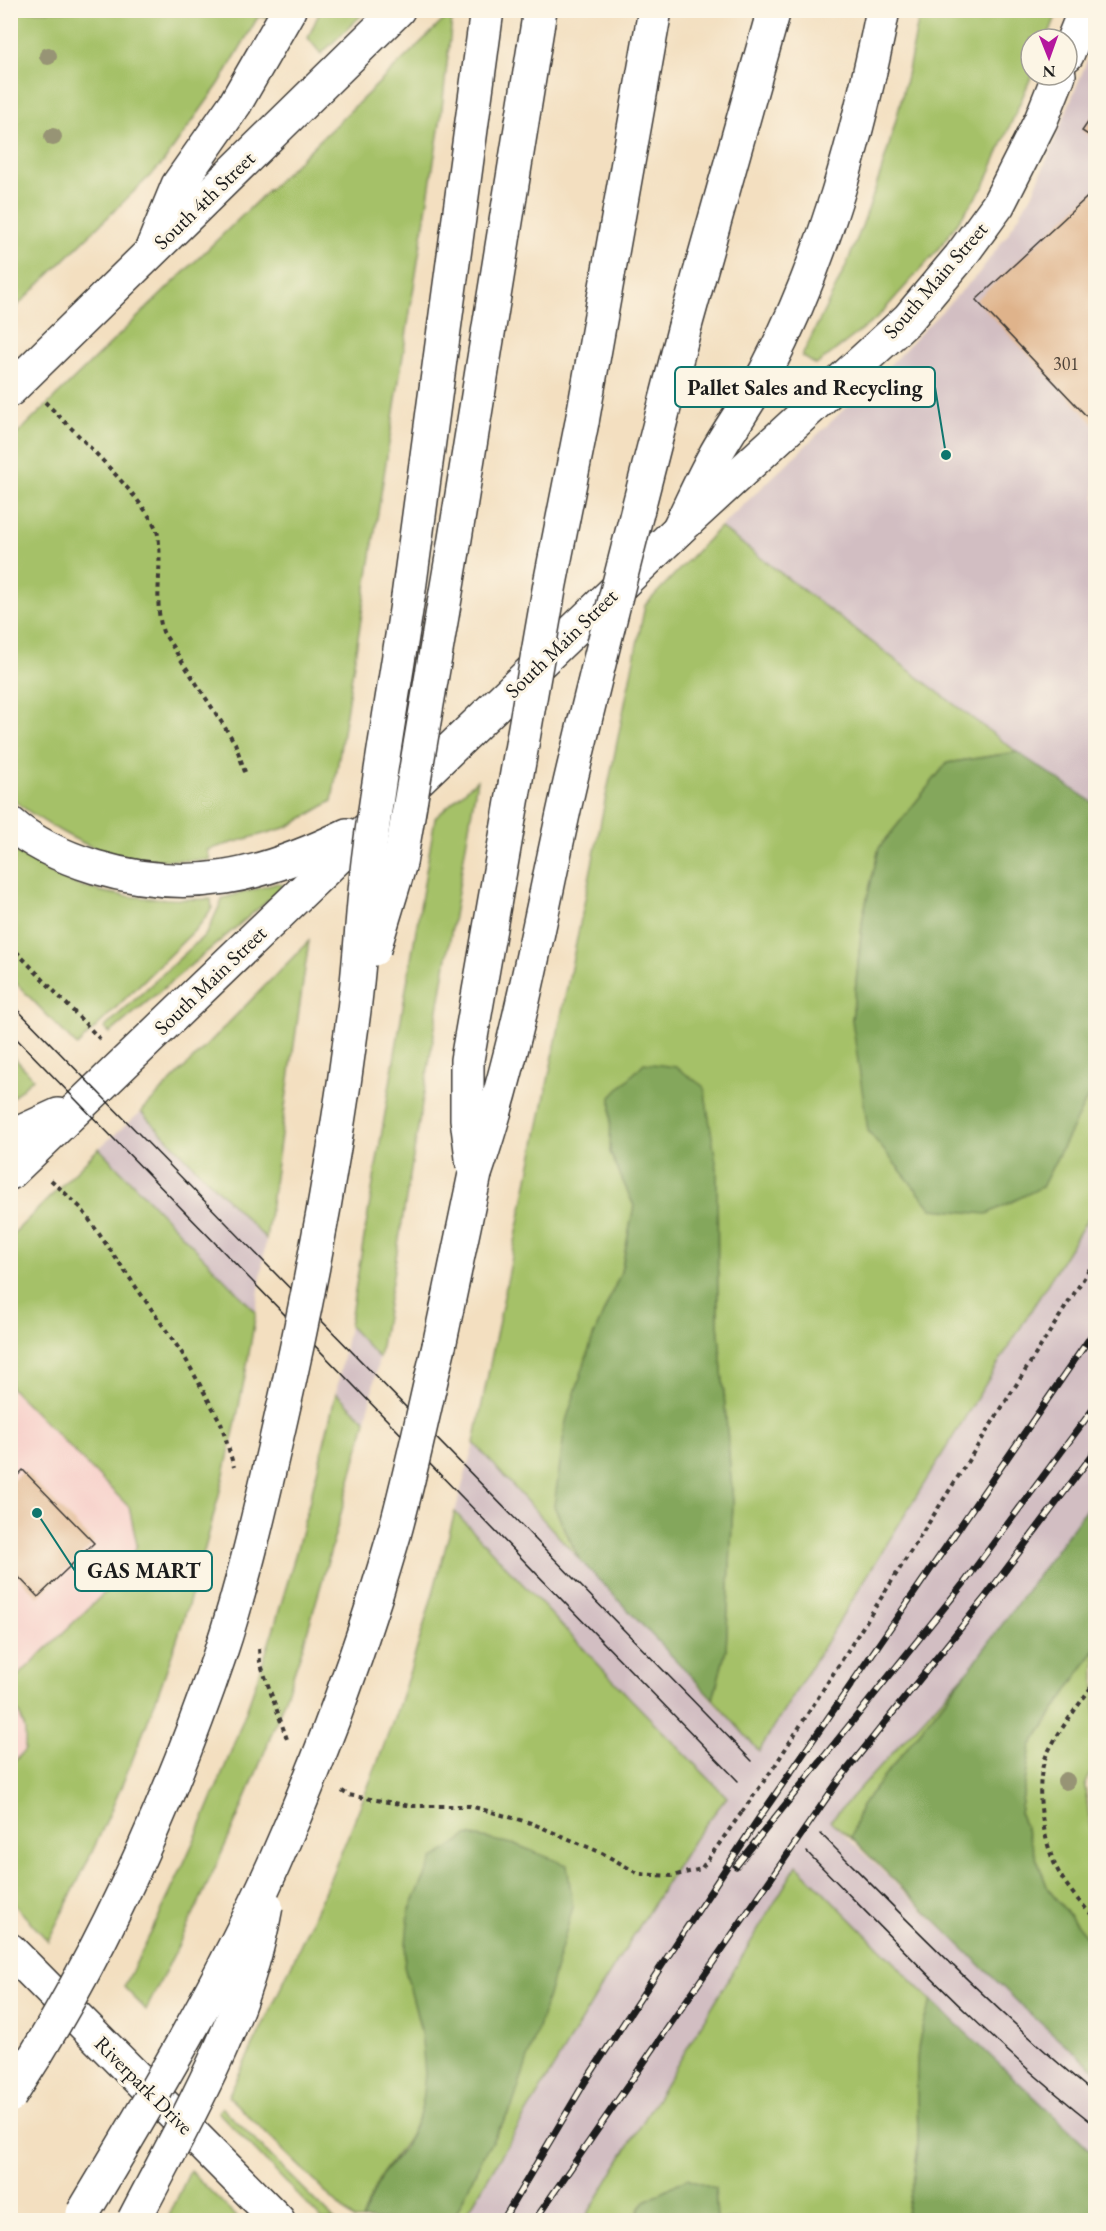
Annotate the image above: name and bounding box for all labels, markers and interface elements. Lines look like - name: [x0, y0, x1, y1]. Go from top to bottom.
- north arrow: [1019, 27, 1079, 87]
- text: N: [1043, 61, 1056, 82]
- street label: South 4th Street: [148, 145, 261, 255]
- street label: South Main Street: [877, 216, 993, 344]
- house number: 301: [1053, 352, 1079, 375]
- callout: Pallet Sales and Recycling: [675, 367, 935, 407]
- text: Pallet Sales and Recycling: [687, 373, 924, 402]
- street label: South Main Street: [499, 582, 623, 704]
- street label: South Main Street: [148, 919, 272, 1041]
- callout: GAS MART: [75, 1551, 212, 1591]
- text: GAS MART: [87, 1556, 201, 1585]
- street label: Riverpark Drive: [89, 2030, 199, 2140]

